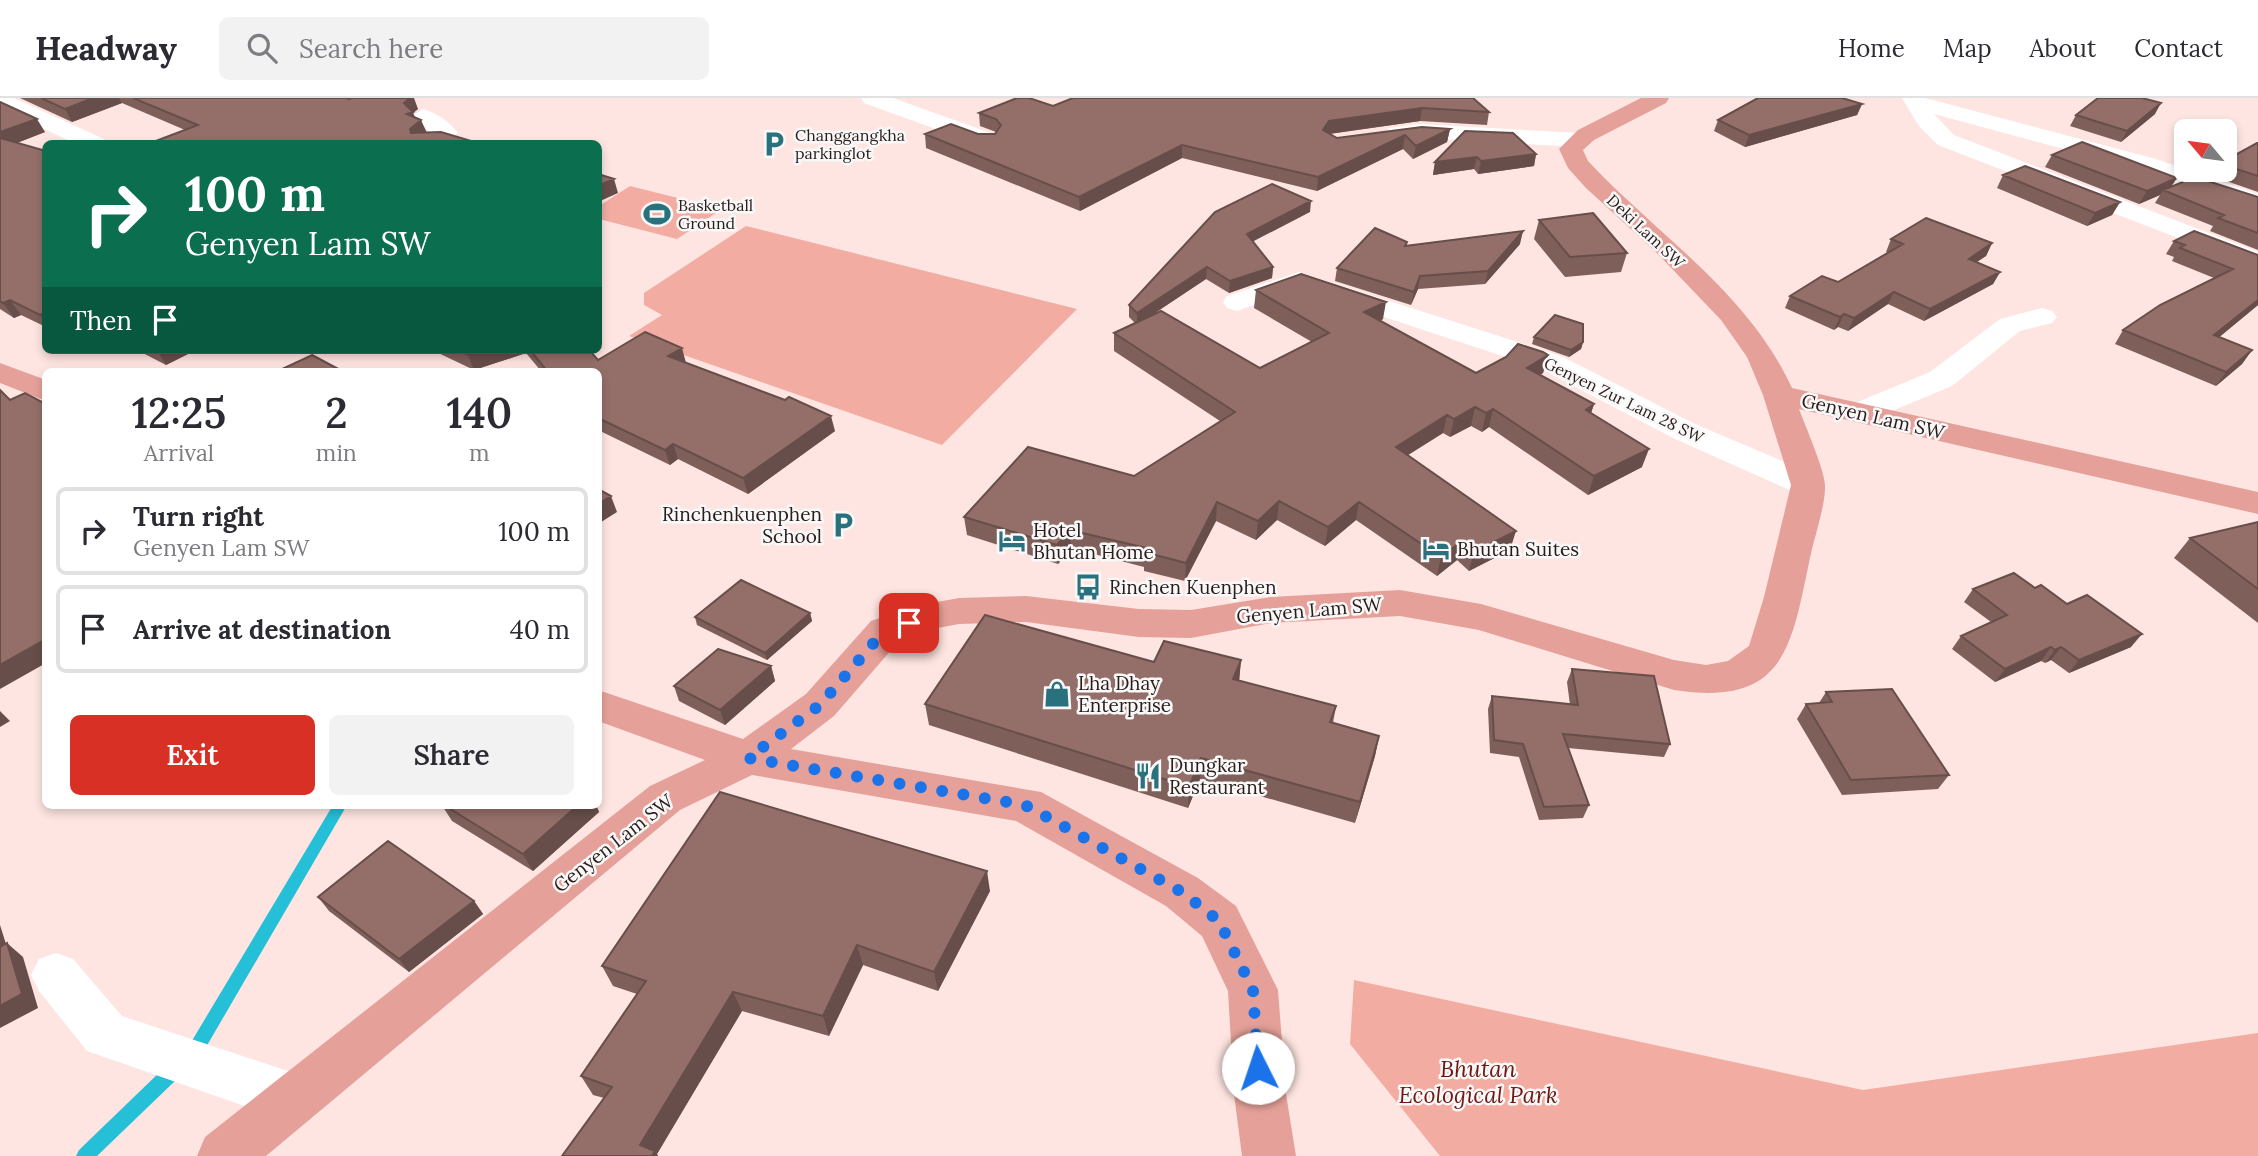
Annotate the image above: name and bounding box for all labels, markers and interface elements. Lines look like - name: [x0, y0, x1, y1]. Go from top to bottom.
- search box: [219, 17, 709, 80]
- text: Headway: [35, 27, 177, 69]
- icon: search: [243, 29, 281, 67]
- text: Search here: [299, 32, 443, 65]
- text: Home: [1838, 33, 1905, 64]
- text: Map: [1943, 33, 1992, 64]
- text: About: [2030, 33, 2096, 64]
- text: Contact: [2134, 33, 2223, 64]
- north arrow: [2174, 119, 2236, 182]
- map controls: [2174, 119, 2237, 182]
- place label: Changgangkha parkinglot: [795, 125, 905, 163]
- parking icon: Changgangkha parkinglot: [759, 129, 789, 159]
- text: 100 m: [185, 162, 325, 224]
- icon: right: [70, 168, 161, 259]
- street label: Deki Lam SW: [1603, 190, 1690, 273]
- place label: Basketball Ground: [678, 195, 753, 233]
- sports icon: Basketball Ground: [642, 199, 672, 229]
- text: Genyen Lam SW: [185, 223, 430, 264]
- icon: arrive: [146, 301, 184, 339]
- text: Then: [70, 304, 132, 337]
- street label: Genyen Zur Lam 28 SW: [1541, 353, 1708, 448]
- text: 12:25: [132, 386, 226, 440]
- text: 2: [325, 386, 348, 440]
- text: 140: [446, 386, 512, 440]
- street label: Genyen Lam SW: [1799, 388, 1948, 444]
- text: Arrival: [144, 438, 214, 467]
- text: min: [316, 438, 357, 467]
- text: m: [469, 438, 490, 467]
- text: Turn right: [133, 500, 264, 533]
- place label: Rinchenkuenphen School: [662, 502, 822, 548]
- parking icon: Rinchenkuenphen School: [828, 510, 858, 540]
- icon: right: [74, 512, 112, 550]
- text: 100 m: [498, 515, 570, 548]
- place label: Hotel Bhutan Home: [1033, 518, 1154, 564]
- hotel icon: Hotel Bhutan Home: [997, 526, 1027, 556]
- text: Genyen Lam SW: [133, 533, 309, 562]
- hotel icon: Bhutan Suites: [1421, 534, 1451, 564]
- place label: Bhutan Suites: [1457, 537, 1579, 561]
- bus stop icon: Rinchen Kuenphen: [1073, 572, 1103, 602]
- place label: Rinchen Kuenphen: [1109, 575, 1277, 599]
- street label: Genyen Lam SW: [1235, 592, 1384, 628]
- pin: [879, 593, 939, 653]
- icon: arrive: [890, 604, 928, 642]
- icon: arrive: [74, 610, 112, 648]
- text: Arrive at destination: [133, 613, 391, 646]
- text: 40 m: [510, 613, 570, 646]
- place label: Lha Dhay Enterprise: [1078, 671, 1171, 717]
- shop icon: Lha Dhay Enterprise: [1042, 679, 1072, 709]
- button: Exit: [70, 715, 315, 795]
- button: Share: [329, 715, 574, 795]
- place label: Dungkar Restaurant: [1169, 753, 1266, 799]
- restaurant icon: Dungkar Restaurant: [1133, 761, 1163, 791]
- street label: Genyen Lam SW: [548, 788, 679, 897]
- position arrow: [1221, 1031, 1295, 1105]
- park label: Bhutan Ecological Park: [1398, 1054, 1558, 1109]

